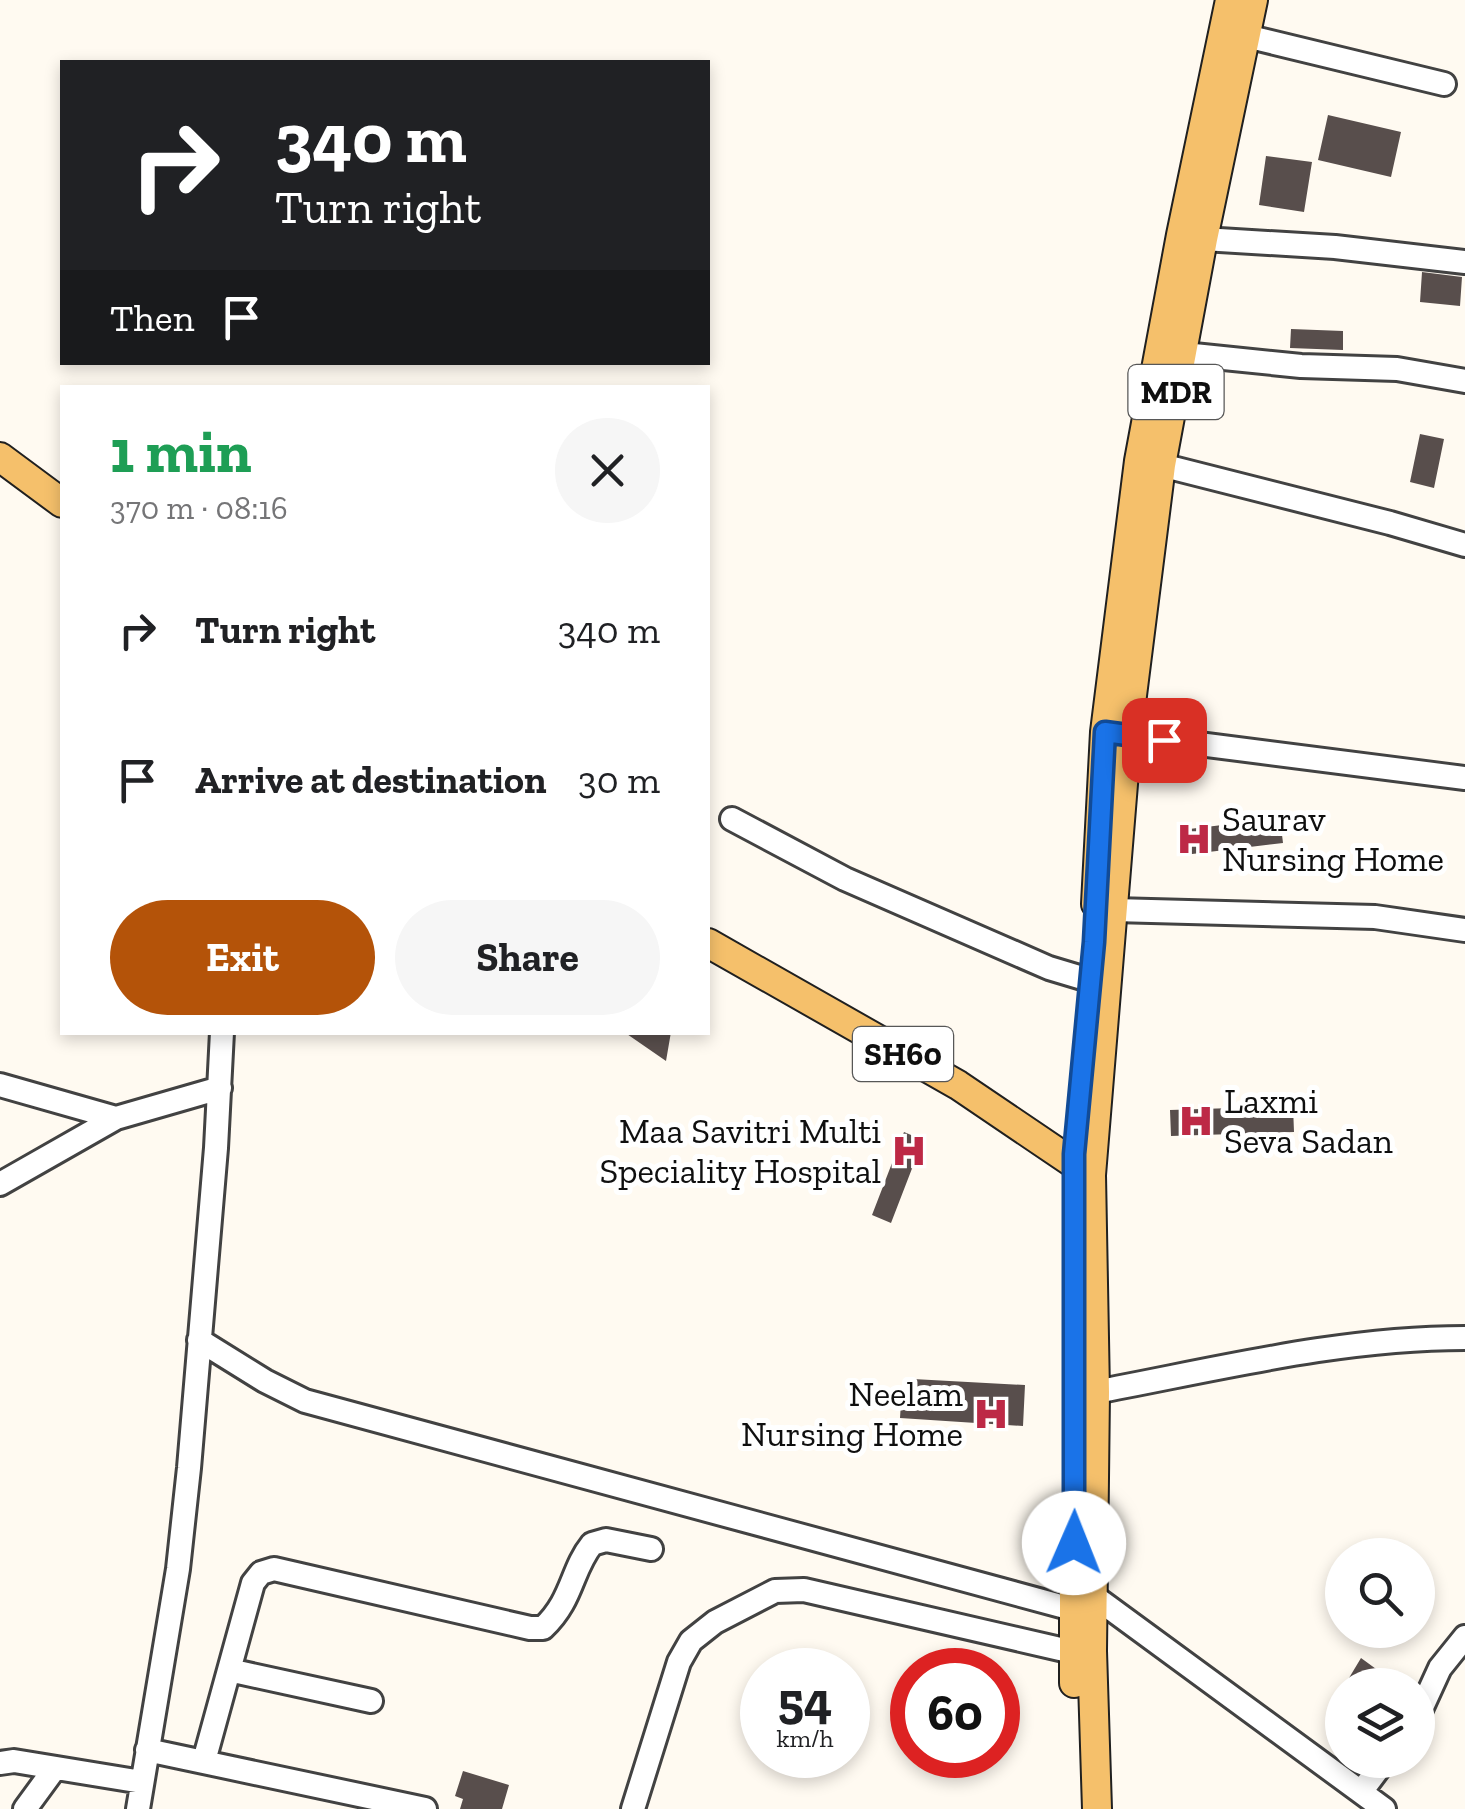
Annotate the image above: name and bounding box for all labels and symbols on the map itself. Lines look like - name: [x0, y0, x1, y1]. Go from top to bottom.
- road number: MDR: [1128, 365, 1224, 419]
- pin: [1122, 698, 1207, 783]
- place label: Saurav Nursing Home: [1222, 798, 1444, 880]
- hospital icon: Saurav Nursing Home: [1175, 820, 1213, 858]
- road number: SH60: [853, 1027, 953, 1081]
- place label: Laxmi Seva Sadan: [1224, 1080, 1393, 1162]
- hospital icon: Laxmi Seva Sadan: [1177, 1102, 1215, 1140]
- place label: Maa Savitri Multi Speciality Hospital: [600, 1110, 881, 1192]
- hospital icon: Maa Savitri Multi Speciality Hospital: [890, 1132, 928, 1170]
- place label: Neelam Nursing Home: [741, 1373, 963, 1455]
- hospital icon: Neelam Nursing Home: [972, 1395, 1010, 1433]
- position arrow: [1022, 1491, 1126, 1595]
- speed limit sign: 60: [890, 1648, 1020, 1778]

